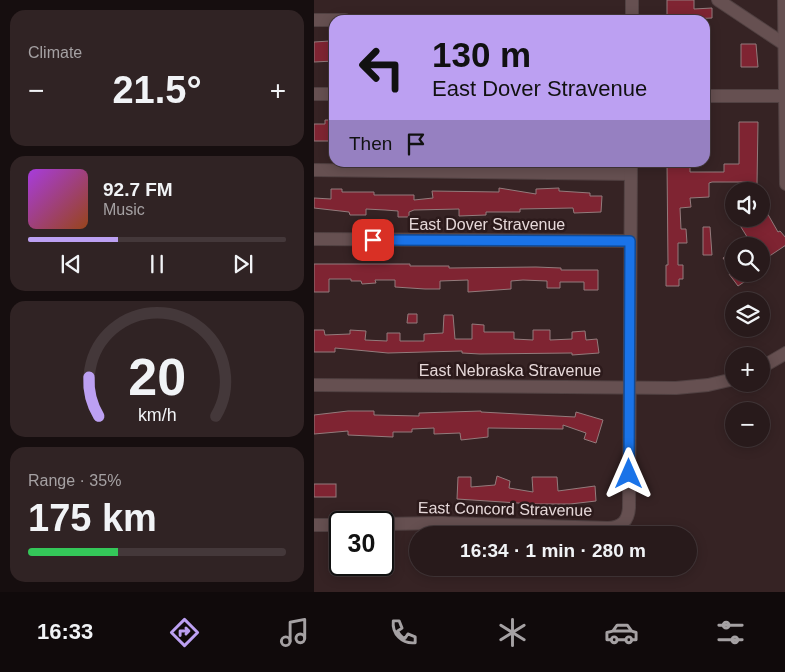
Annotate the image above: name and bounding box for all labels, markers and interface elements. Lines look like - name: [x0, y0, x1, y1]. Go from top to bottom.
- icon: left: [349, 35, 414, 100]
- text: 130 m: [432, 35, 531, 74]
- text: Climate: [28, 44, 82, 61]
- text: 21.5°: [112, 69, 202, 111]
- text: −: [28, 75, 44, 106]
- text: +: [270, 75, 286, 106]
- text: East Dover Stravenue: [432, 76, 647, 101]
- icon: arrive: [402, 130, 430, 158]
- text: Then: [349, 133, 392, 154]
- text: 92.7 FM: [103, 179, 173, 200]
- map controls: [725, 182, 770, 447]
- button: sound: [725, 182, 770, 227]
- text: Music: [103, 201, 145, 218]
- street label: East Dover Stravenue: [409, 216, 565, 233]
- pin: [352, 219, 394, 261]
- icon: arrive: [359, 226, 387, 254]
- button: search: [725, 237, 770, 282]
- icon: previous: [57, 250, 85, 278]
- icon: pause: [143, 250, 171, 278]
- icon: next: [229, 250, 257, 278]
- button: layers: [725, 292, 770, 337]
- button: +: [725, 347, 770, 392]
- text: 20: [128, 348, 186, 406]
- street label: East Nebraska Stravenue: [419, 362, 601, 379]
- button: −: [725, 402, 770, 447]
- text: km/h: [138, 405, 176, 425]
- position arrow: [602, 447, 654, 499]
- text: Range · 35%: [28, 472, 121, 489]
- text: 175 km: [28, 497, 157, 539]
- street label: East Concord Stravenue: [418, 499, 592, 519]
- speed limit sign: 30: [329, 511, 394, 576]
- text: 16:34 · 1 min · 280 m: [460, 540, 646, 561]
- icon: directions: [167, 615, 202, 650]
- icon: music: [277, 615, 312, 650]
- icon: phone: [386, 615, 421, 650]
- icon: climate: [495, 615, 530, 650]
- icon: car: [604, 615, 639, 650]
- icon: filters: [713, 615, 748, 650]
- text: 16:33: [37, 619, 93, 644]

